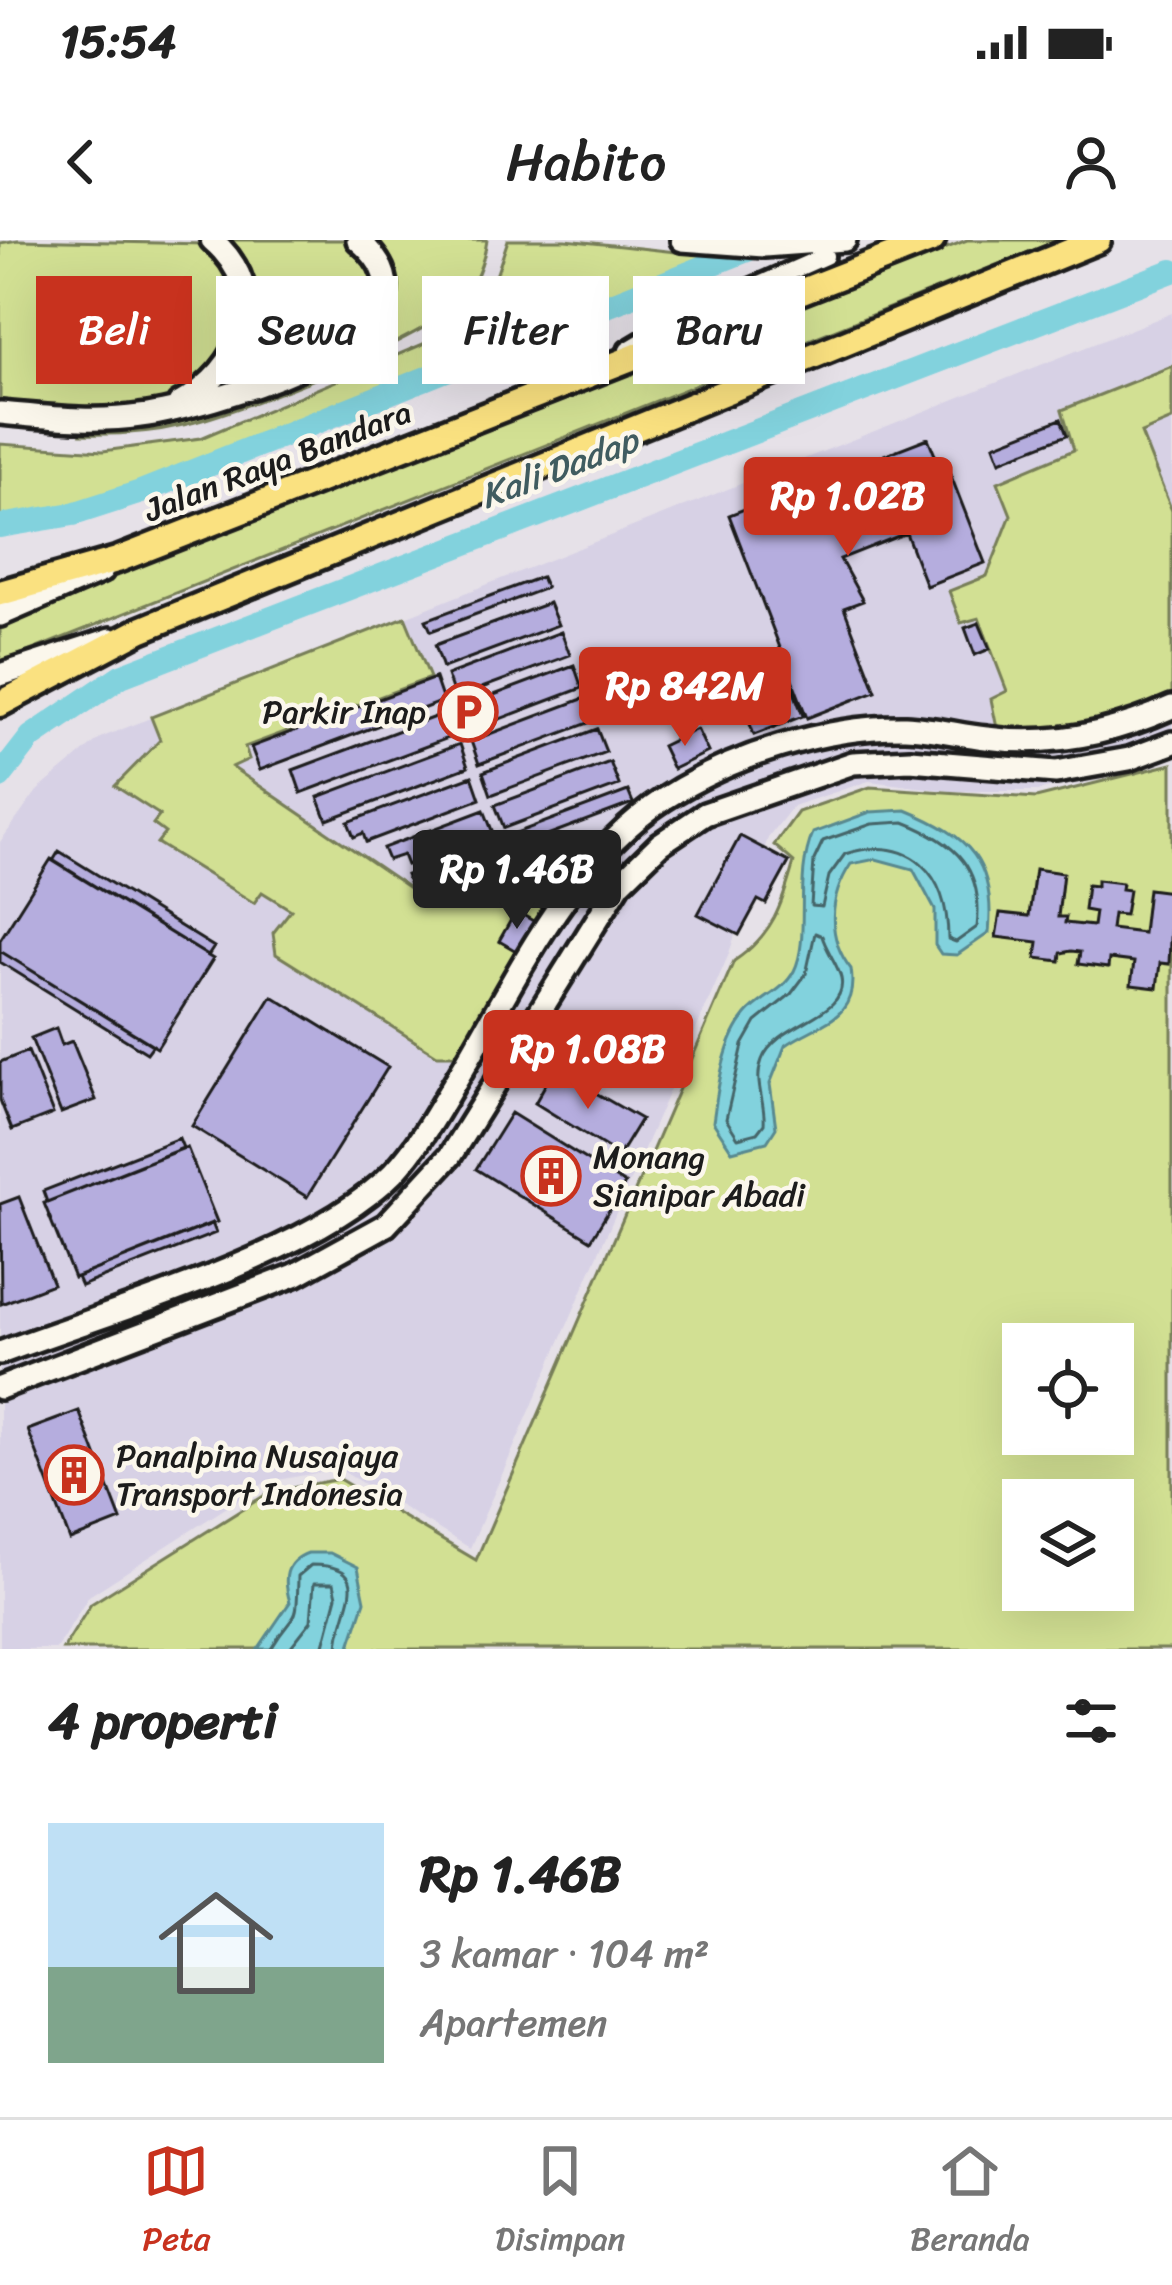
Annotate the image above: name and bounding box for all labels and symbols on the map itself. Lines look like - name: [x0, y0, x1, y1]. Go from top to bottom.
- street label: Jalan Raya Bandara: [135, 383, 420, 539]
- water label: Kali Dadap: [470, 407, 650, 527]
- pin: Rp 1.02B: [724, 457, 972, 559]
- pin: Rp 842M: [574, 647, 796, 749]
- parking icon: Parkir Inap: [437, 681, 499, 743]
- place label: Parkir Inap: [262, 683, 426, 741]
- pin: Rp 1.46B: [393, 830, 641, 932]
- pin: Rp 1.08B: [464, 1010, 712, 1112]
- place label: Monang Sianipar Abadi: [593, 1128, 806, 1224]
- building icon: Monang Sianipar Abadi: [520, 1145, 582, 1207]
- place label: Panalpina Nusajaya Transport Indonesia: [116, 1427, 403, 1523]
- building icon: Panalpina Nusajaya Transport Indonesia: [43, 1444, 105, 1506]

